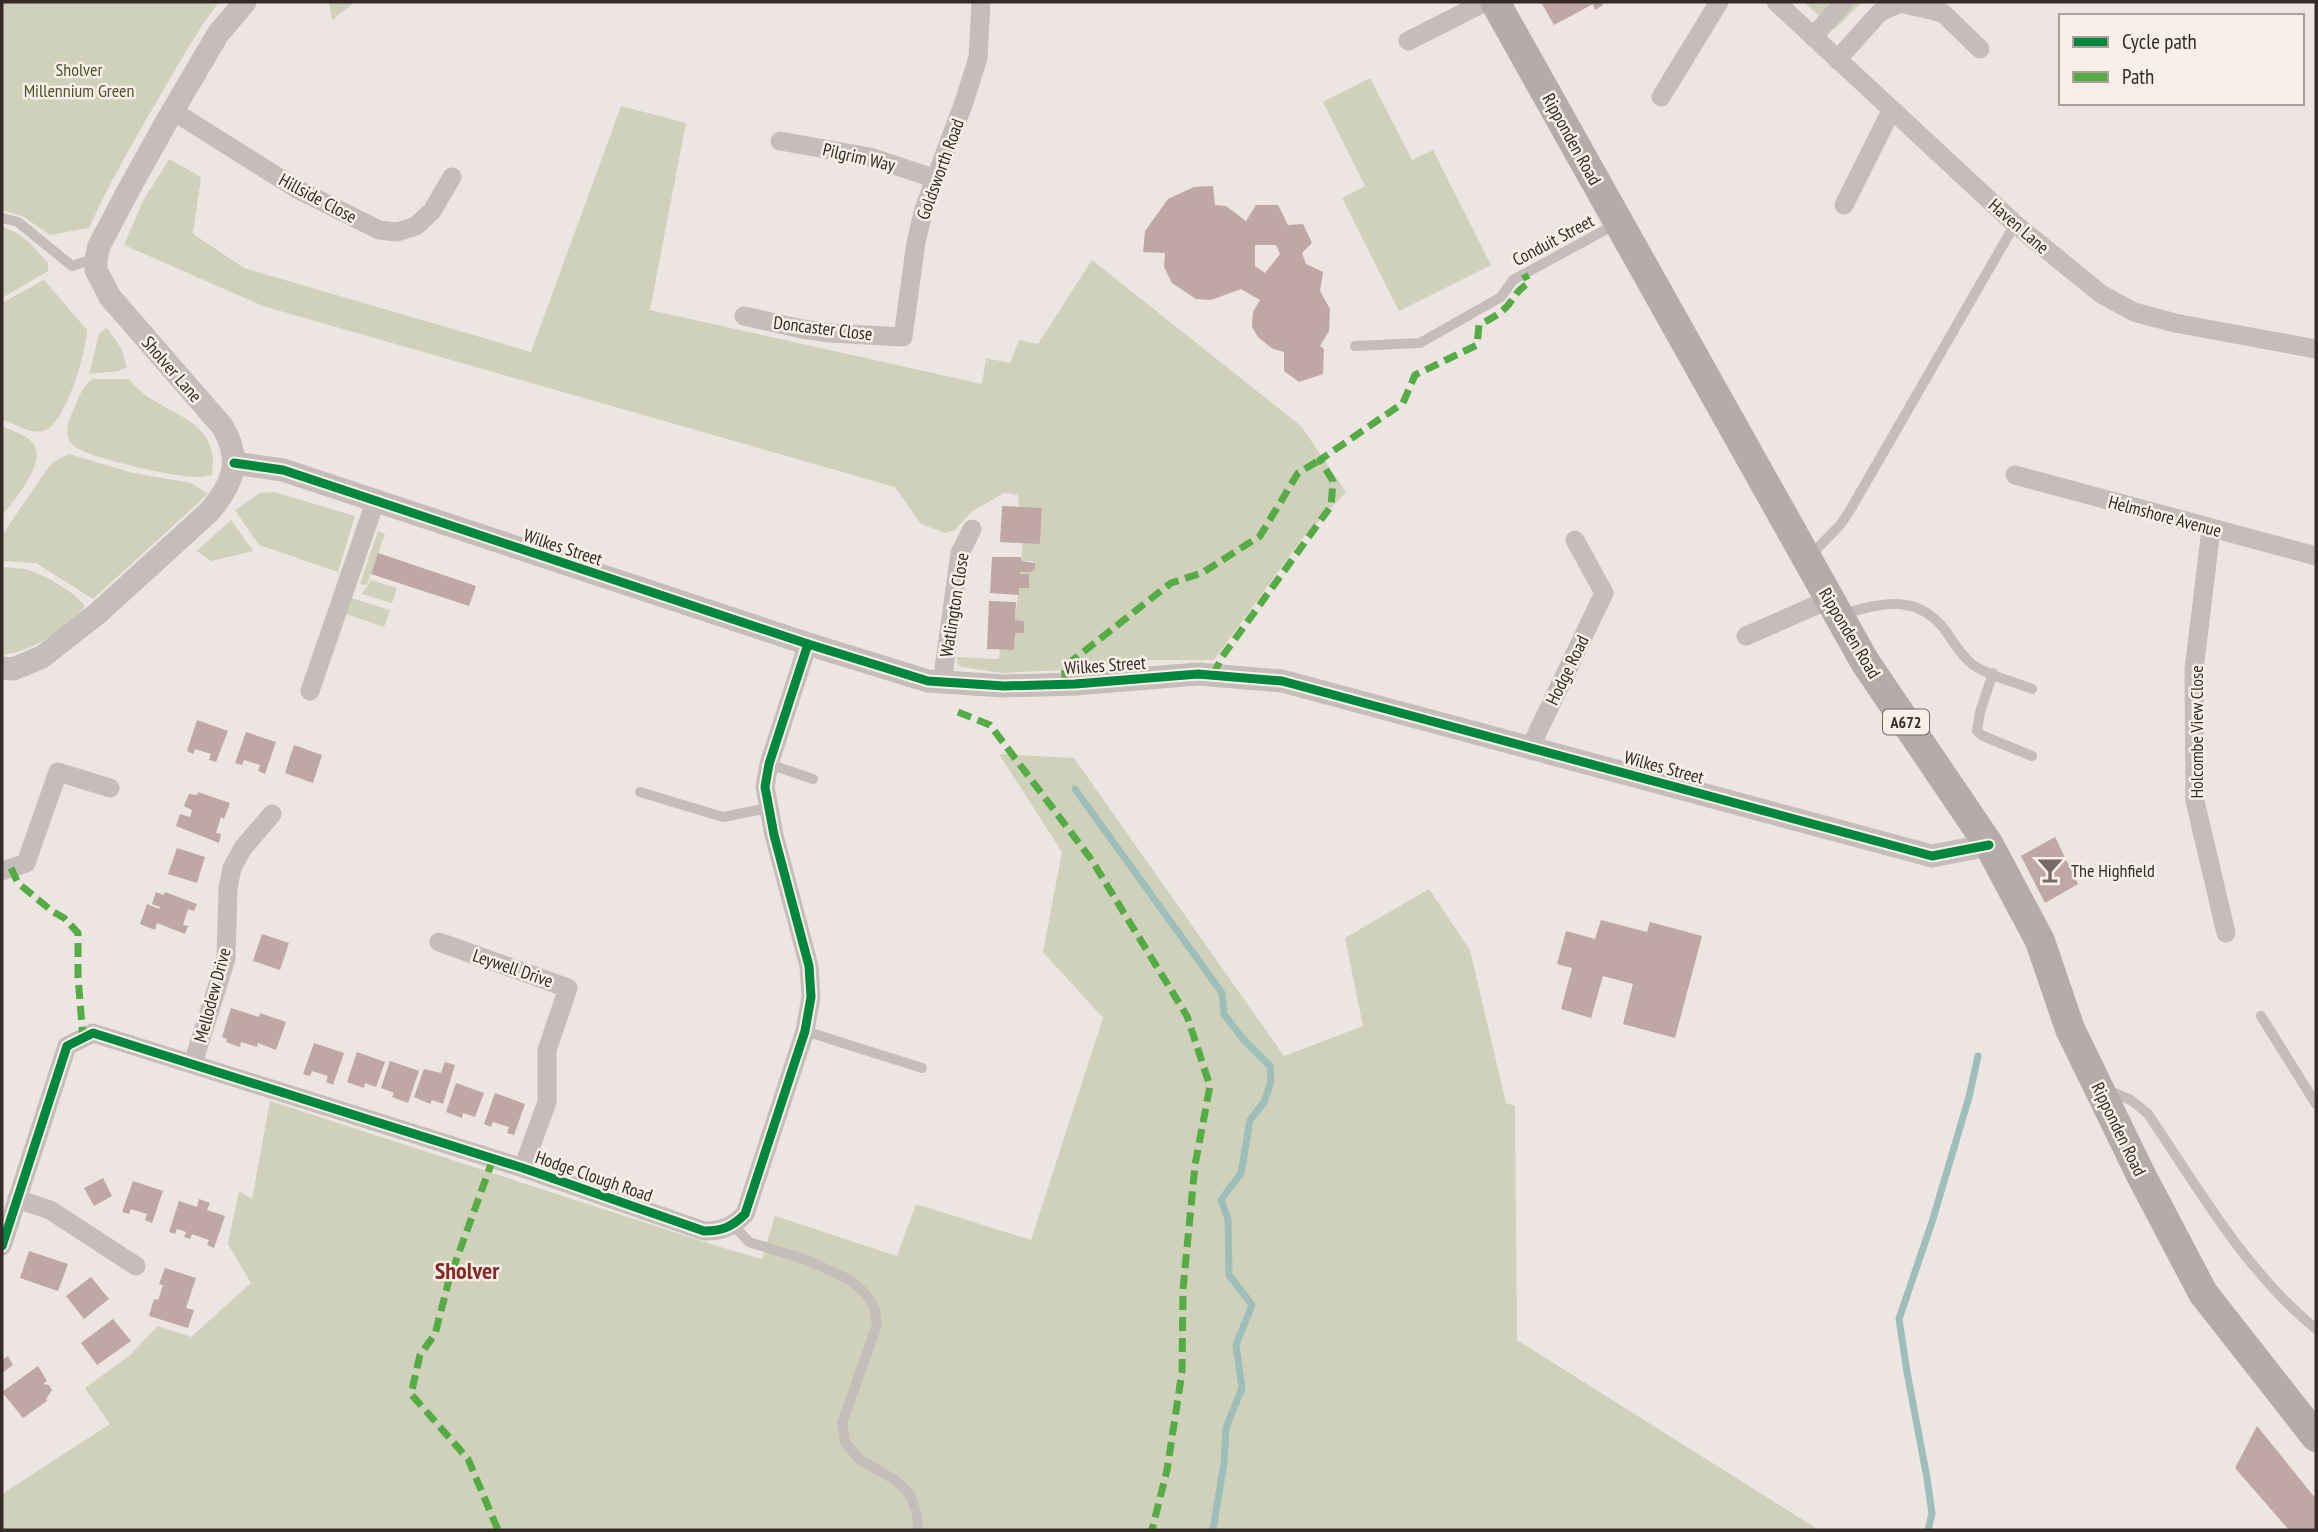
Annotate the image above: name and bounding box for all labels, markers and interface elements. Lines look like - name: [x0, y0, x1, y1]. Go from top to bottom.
- legend: [2059, 14, 2304, 105]
- text: Cycle path: [2122, 28, 2197, 55]
- park label: Sholver Millennium Green: [24, 58, 134, 102]
- text: Path: [2122, 63, 2154, 90]
- street label: Ripponden Road: [1537, 89, 1607, 189]
- street label: Goldsworth Road: [911, 115, 969, 223]
- street label: Pilgrim Way: [821, 138, 898, 177]
- street label: Hillside Close: [275, 168, 361, 228]
- street label: Haven Lane: [1984, 193, 2054, 259]
- street label: Conduit Street: [1508, 209, 1598, 271]
- street label: Doncaster Close: [772, 311, 874, 345]
- street label: Sholver Lane: [137, 331, 207, 407]
- street label: Helmshore Avenue: [2106, 490, 2224, 542]
- street label: Wilkes Street: [521, 523, 605, 571]
- street label: Watlington Close: [934, 551, 974, 659]
- street label: Ripponden Road: [1814, 584, 1886, 682]
- street label: Hodge Road: [1540, 631, 1594, 709]
- street label: Wilkes Street: [1064, 651, 1147, 679]
- street label: Holcombe View Close: [2185, 665, 2208, 799]
- road number: A672: [1883, 709, 1929, 734]
- street label: Wilkes Street: [1622, 745, 1706, 789]
- bar icon: The Highfield: [2035, 855, 2065, 885]
- place label: The Highfield: [2071, 859, 2155, 882]
- street label: Leywell Drive: [470, 944, 556, 992]
- street label: Mellodew Drive: [188, 945, 236, 1045]
- street label: Ripponden Road: [2086, 1078, 2152, 1180]
- street label: Hodge Clough Road: [532, 1145, 656, 1207]
- district label: Sholver: [435, 1255, 500, 1286]

